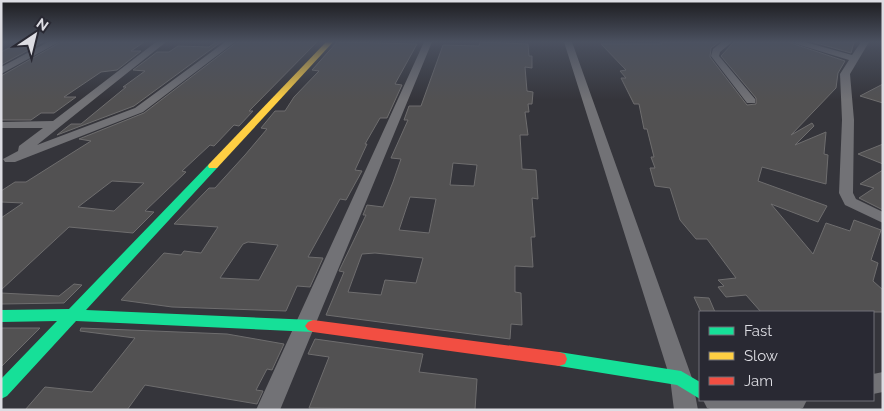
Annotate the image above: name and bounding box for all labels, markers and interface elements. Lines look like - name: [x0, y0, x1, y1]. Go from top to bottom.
- north arrow: [10, 10, 60, 60]
- text: N: [33, 15, 51, 34]
- legend: [699, 311, 874, 401]
- text: Fast: [744, 322, 772, 340]
- text: Slow: [744, 347, 778, 365]
- text: Jam: [744, 372, 773, 390]

